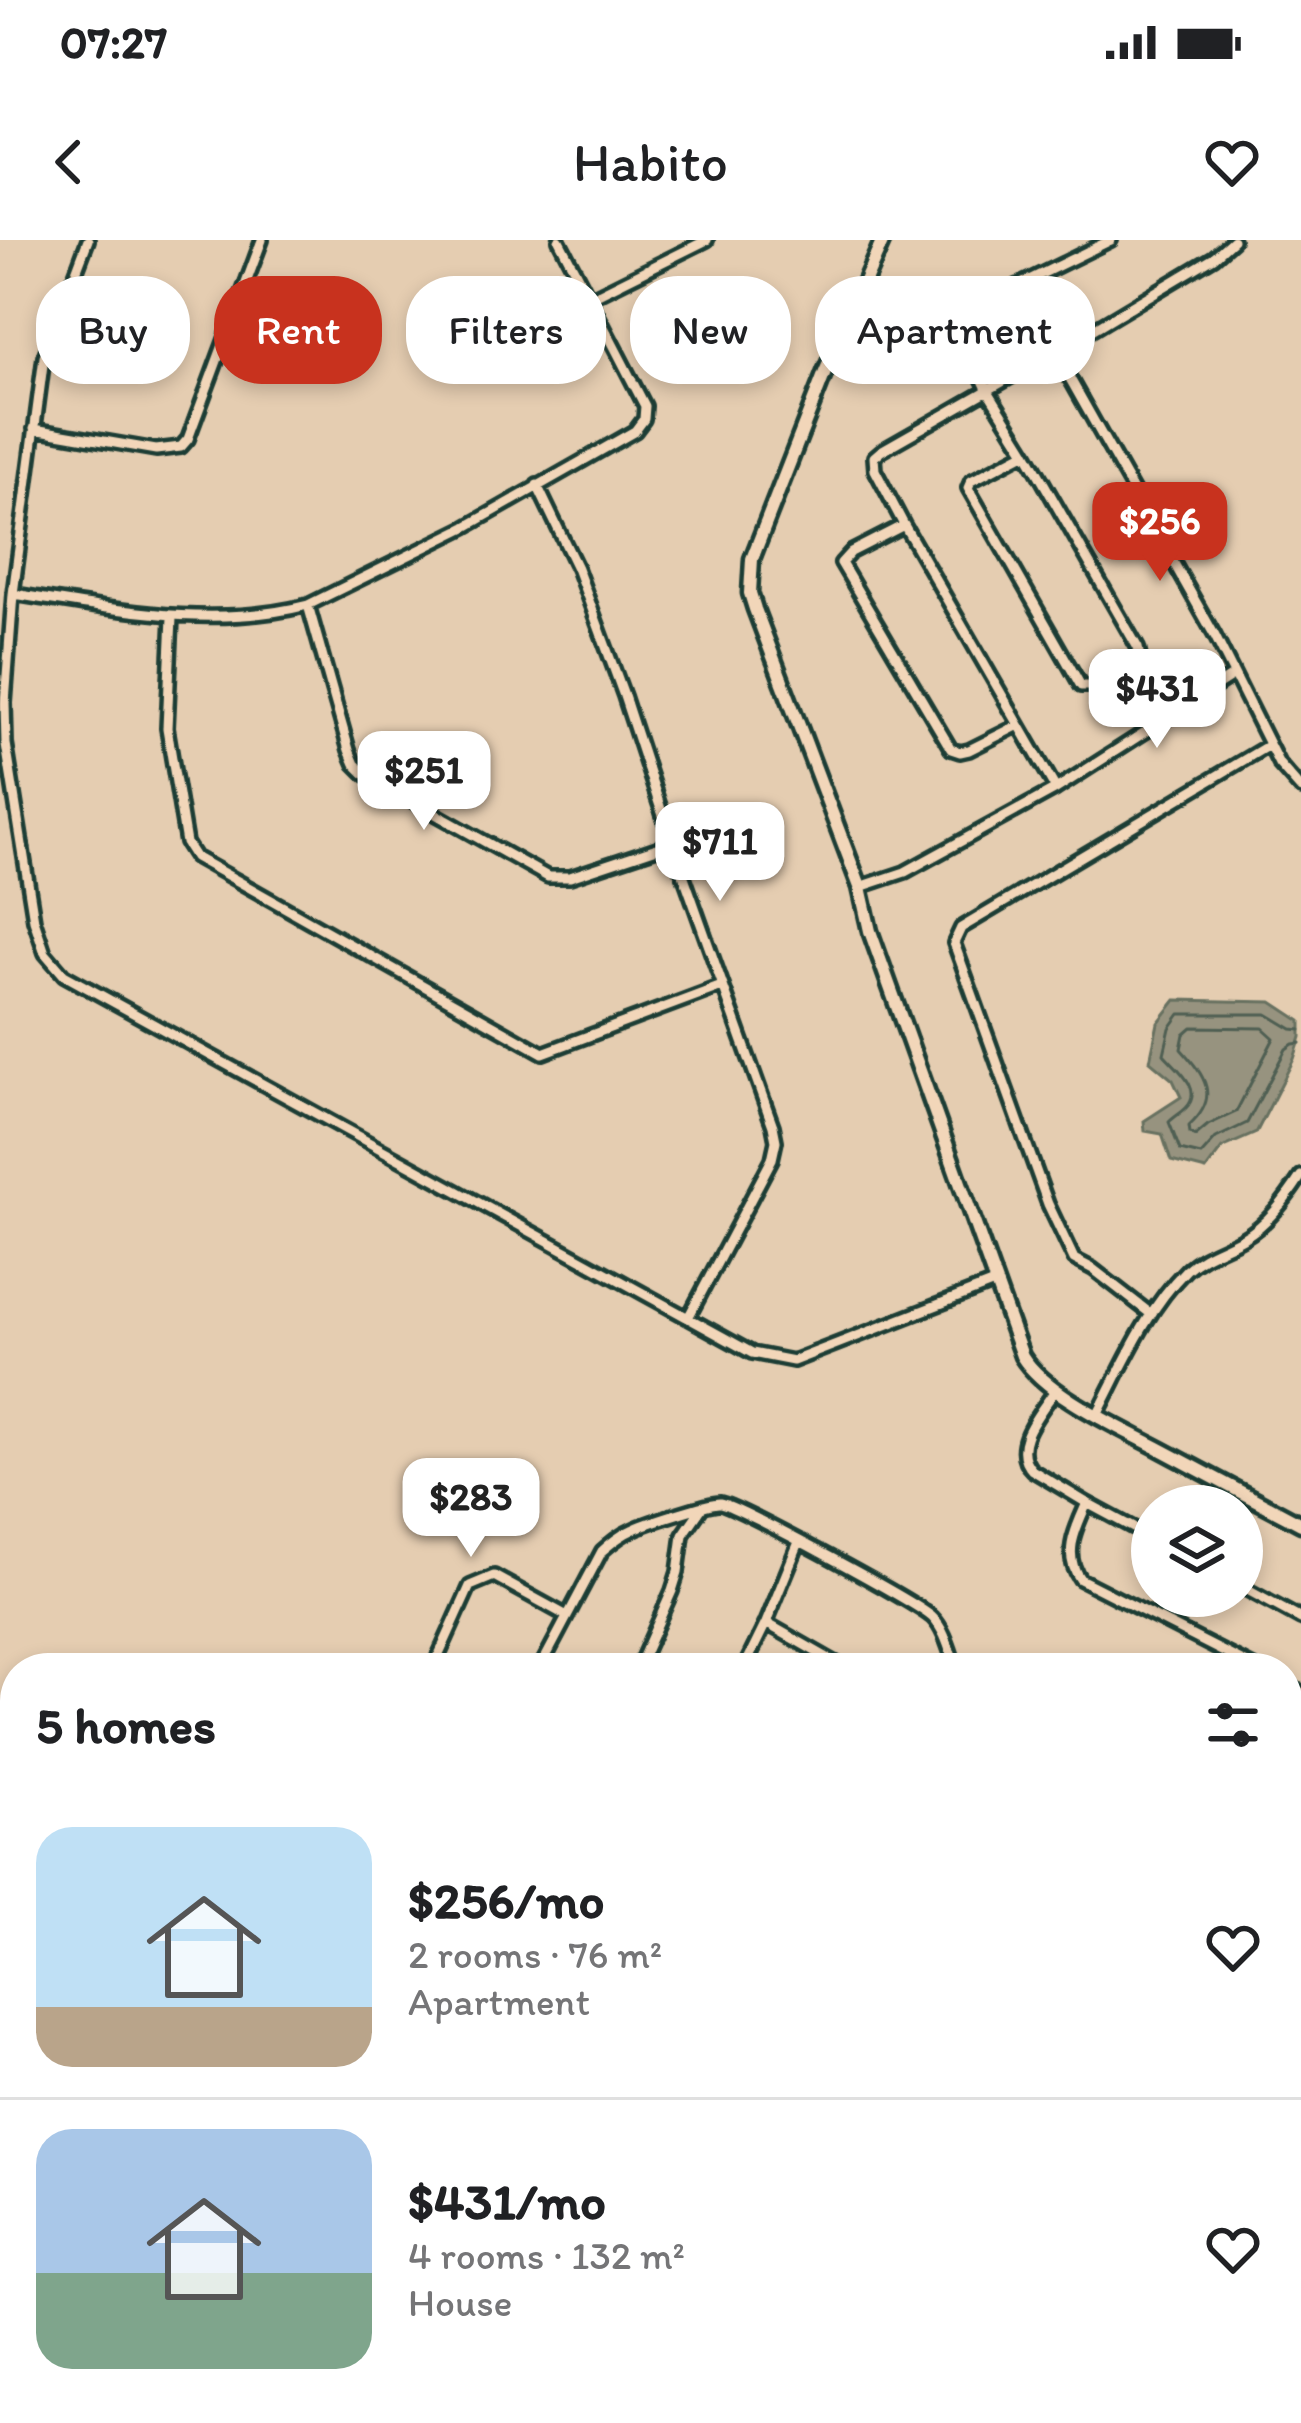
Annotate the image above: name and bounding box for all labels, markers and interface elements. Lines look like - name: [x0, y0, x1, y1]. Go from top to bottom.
- text: 07:27: [60, 15, 167, 69]
- icon: back: [36, 129, 102, 195]
- icon: heart: [1199, 129, 1265, 195]
- text: Habito: [573, 130, 728, 195]
- chip: Buy: [36, 276, 190, 384]
- chip: Rent: [214, 276, 382, 384]
- chip: Filters: [406, 276, 606, 384]
- chip: New: [630, 276, 791, 384]
- chip: Apartment: [815, 276, 1095, 384]
- pin: $256: [1089, 482, 1231, 584]
- text: $256: [1119, 497, 1201, 544]
- pin: $431: [1086, 649, 1228, 751]
- text: $431: [1116, 664, 1198, 711]
- pin: $251: [353, 731, 495, 833]
- text: $251: [385, 746, 463, 793]
- pin: $711: [649, 802, 791, 904]
- text: $711: [682, 817, 758, 864]
- pin: $283: [400, 1458, 542, 1560]
- text: $283: [430, 1473, 512, 1520]
- map controls: [1131, 1485, 1263, 1617]
- button: layers: [1131, 1485, 1263, 1617]
- icon: filters: [1200, 1692, 1266, 1758]
- text: 5 homes: [36, 1695, 216, 1756]
- text: $256/mo: [408, 1870, 605, 1931]
- icon: home: [132, 1875, 276, 2019]
- icon: heart: [1200, 1914, 1266, 1980]
- text: 2 rooms · 76 m²: [408, 1931, 662, 1978]
- text: Apartment: [408, 1978, 590, 2025]
- text: $431/mo: [408, 2171, 606, 2232]
- icon: home: [132, 2177, 276, 2321]
- icon: heart: [1200, 2216, 1266, 2282]
- text: 4 rooms · 132 m²: [408, 2232, 685, 2279]
- text: House: [408, 2279, 512, 2326]

